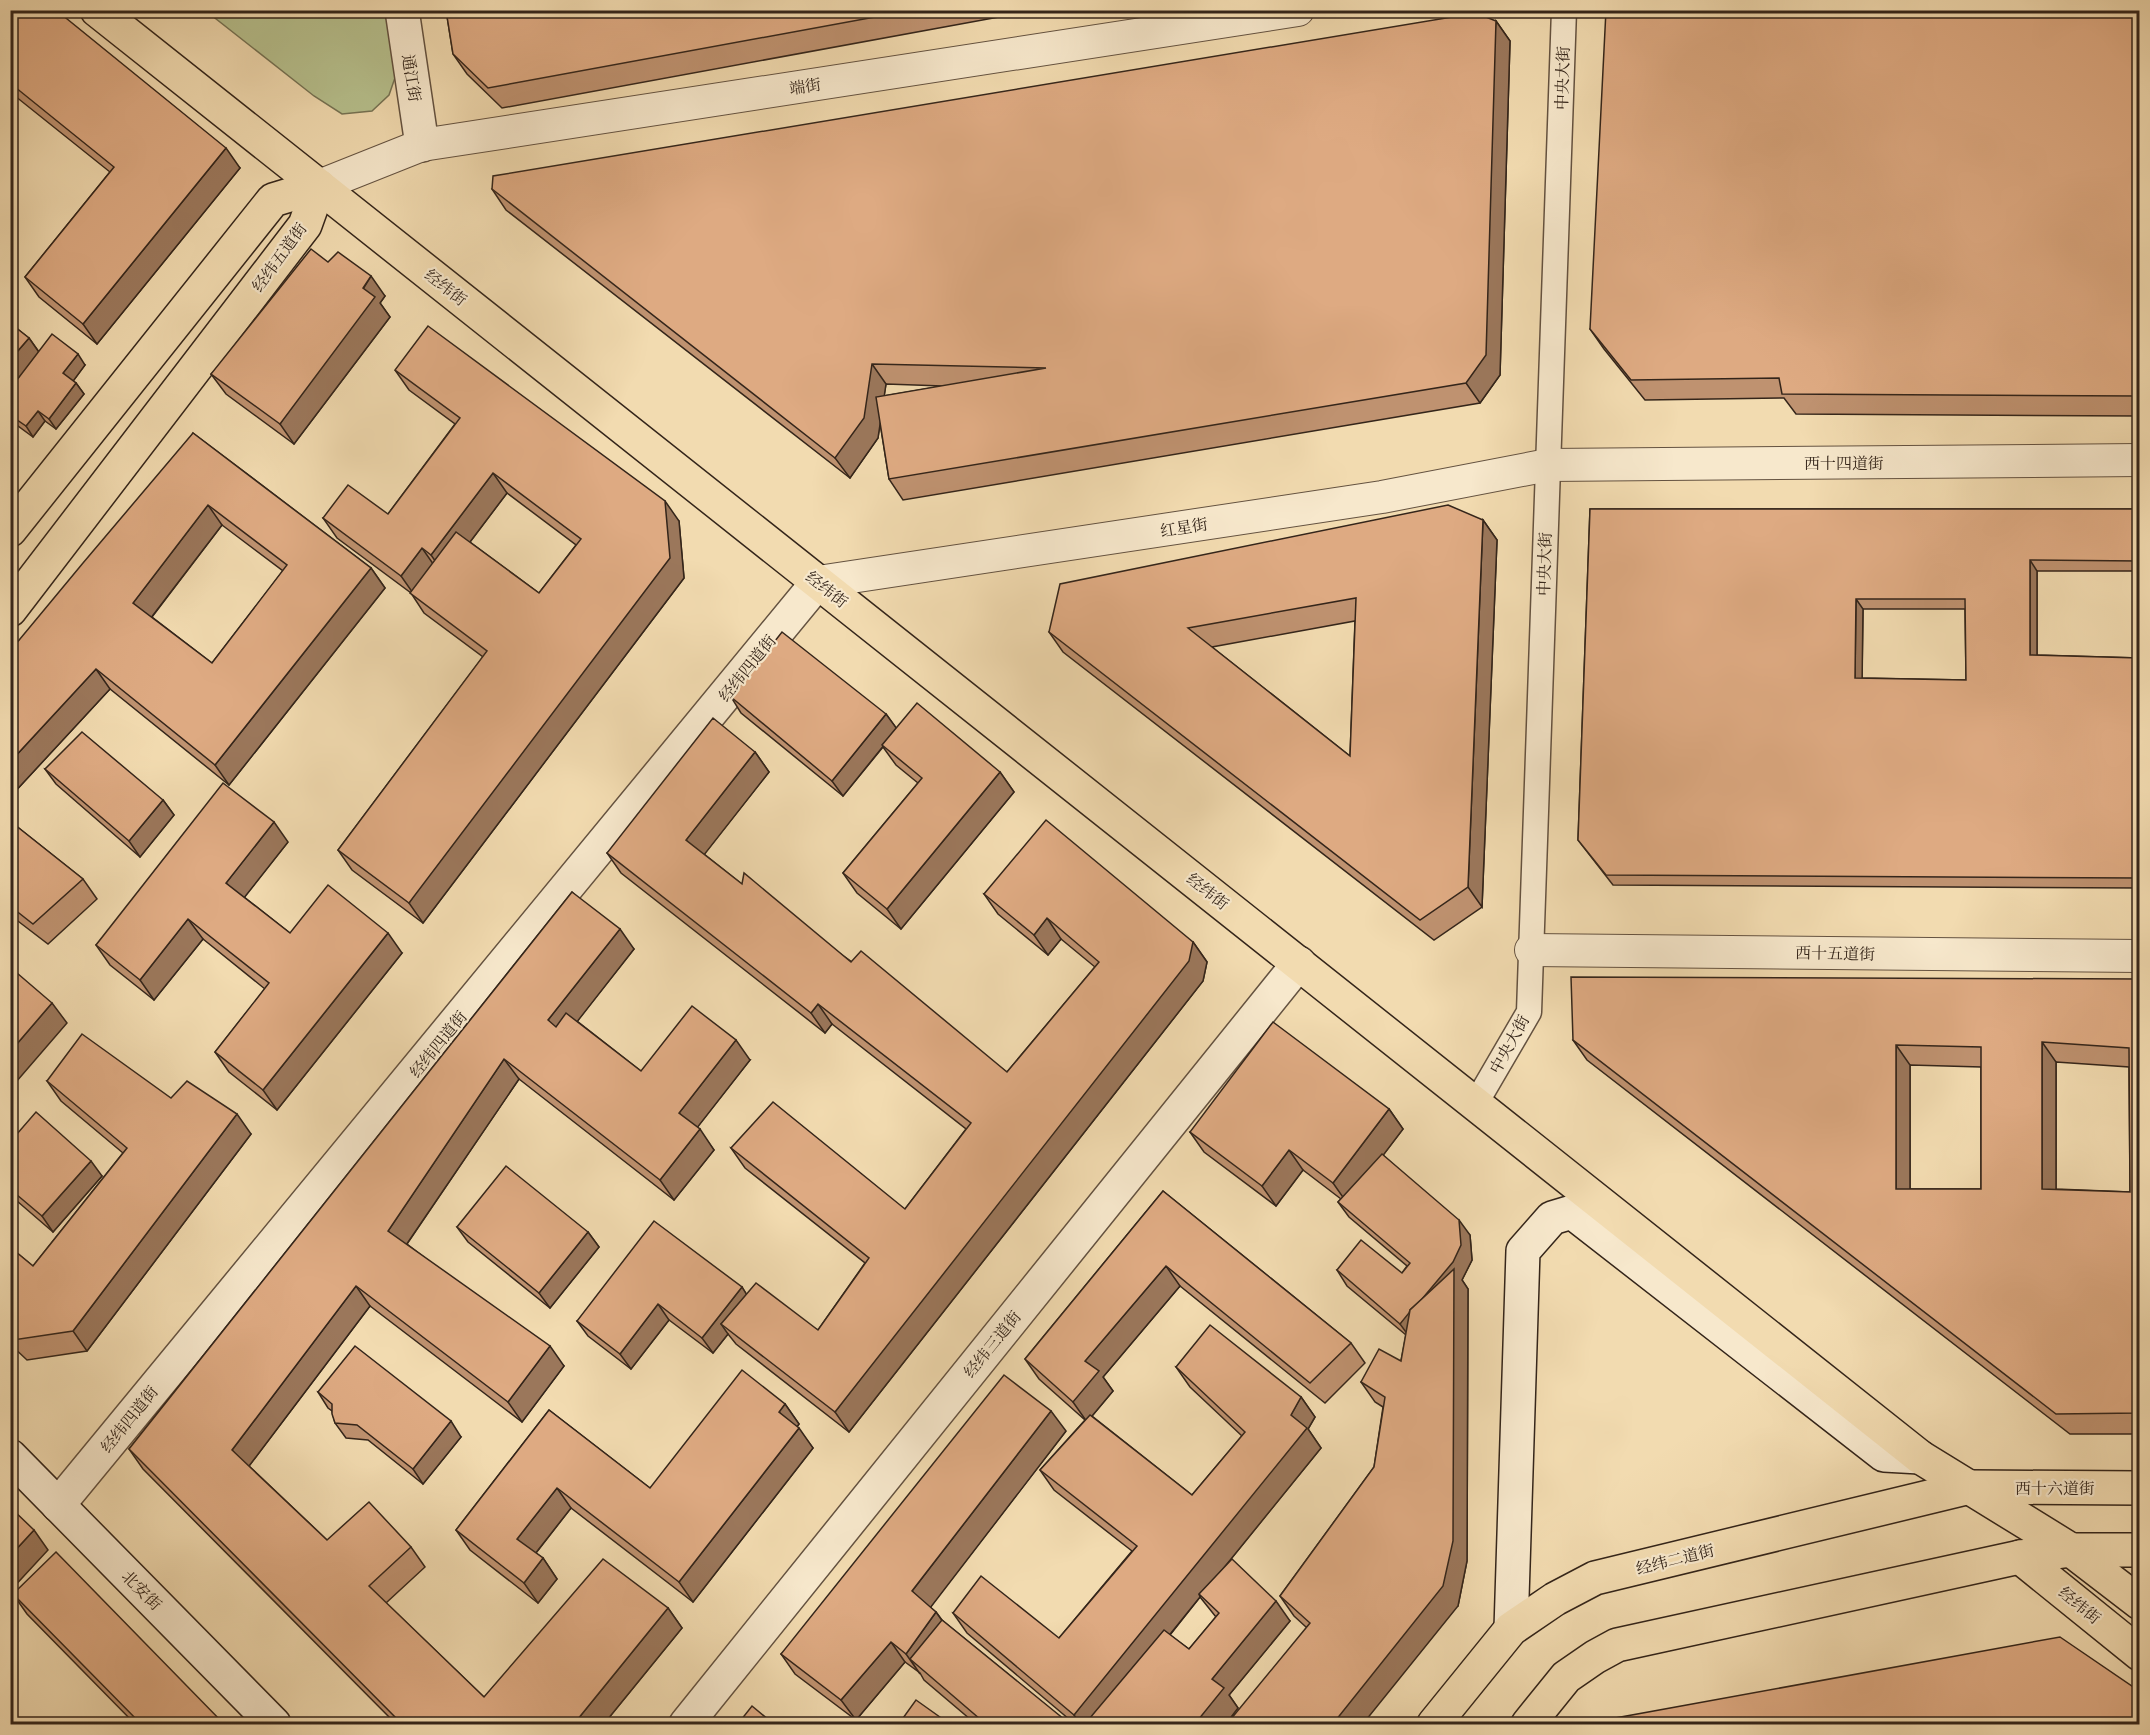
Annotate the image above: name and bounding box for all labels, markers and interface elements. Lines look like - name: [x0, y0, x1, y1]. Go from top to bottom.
- street label: 中央大街: [1551, 46, 1573, 110]
- street label: 通江街: [398, 53, 426, 103]
- street label: 端街: [788, 74, 822, 98]
- street label: 经纬五道街: [247, 219, 311, 295]
- street label: 经纬街: [421, 264, 471, 310]
- street label: 西十四道街: [1804, 453, 1884, 473]
- street label: 红星街: [1159, 513, 1209, 541]
- street label: 中央大街: [1533, 532, 1555, 596]
- street label: 经纬街: [802, 566, 852, 612]
- street label: 经纬四道街: [714, 631, 780, 705]
- street label: 经纬街: [1183, 868, 1233, 914]
- street label: 西十五道街: [1795, 942, 1875, 964]
- street label: 经纬四道街: [405, 1007, 471, 1081]
- street label: 中央大街: [1485, 1011, 1533, 1077]
- street label: 经纬三道街: [959, 1307, 1025, 1381]
- street label: 经纬四道街: [96, 1382, 162, 1456]
- street label: 西十六道街: [2015, 1478, 2095, 1498]
- street label: 经纬二道街: [1634, 1540, 1716, 1578]
- street label: 北安街: [118, 1566, 166, 1614]
- street label: 经纬街: [2055, 1582, 2105, 1628]

